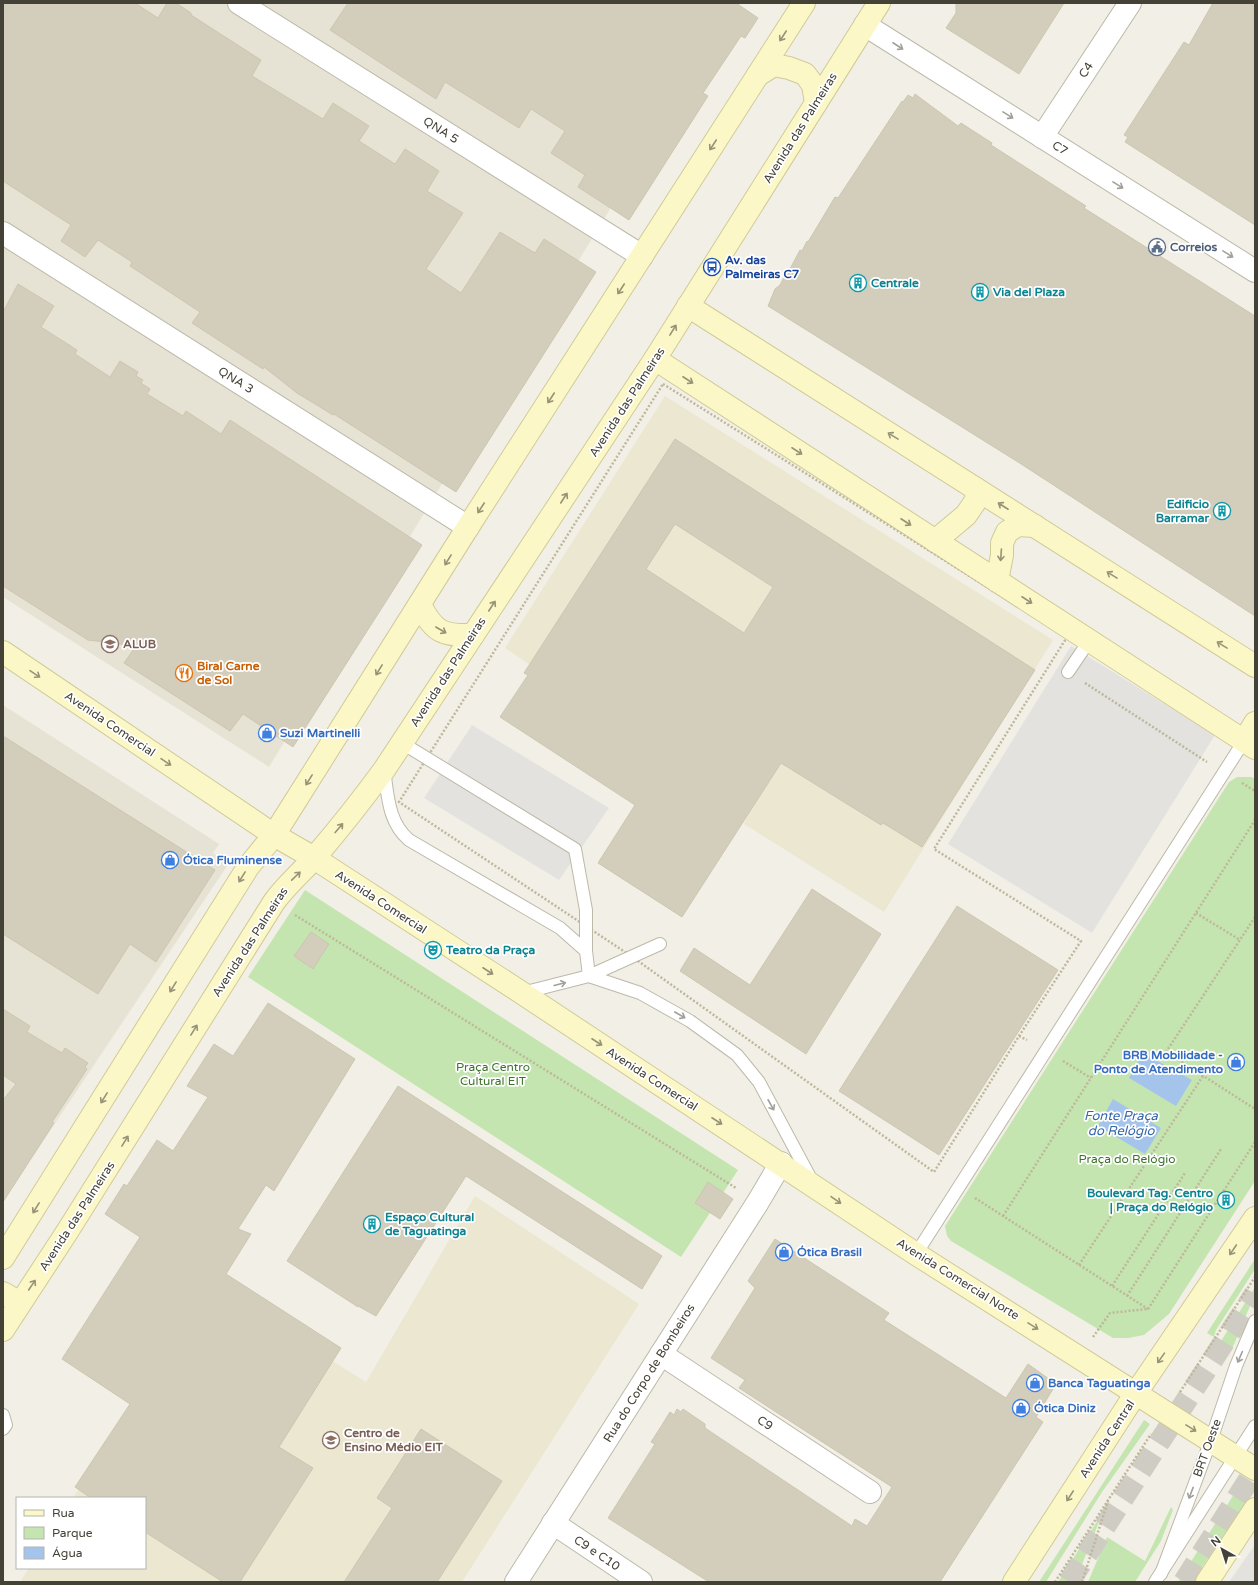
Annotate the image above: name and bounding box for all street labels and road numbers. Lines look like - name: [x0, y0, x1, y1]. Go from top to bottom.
- street label: C4: [1076, 59, 1096, 80]
- street label: Avenida das Palmeiras: [760, 70, 840, 186]
- street label: QNA 5: [421, 114, 461, 146]
- street label: C7: [1050, 138, 1070, 158]
- street label: Avenida das Palmeiras: [586, 344, 668, 459]
- street label: QNA 3: [216, 364, 256, 396]
- street label: Avenida das Palmeiras: [407, 614, 489, 729]
- street label: Avenida Comercial: [62, 689, 158, 759]
- street label: Avenida Comercial: [333, 867, 429, 937]
- street label: Avenida das Palmeiras: [209, 884, 291, 999]
- street label: Avenida Comercial: [604, 1044, 700, 1114]
- street label: Avenida das Palmeiras: [36, 1158, 118, 1273]
- street label: Avenida Comercial Norte: [894, 1235, 1022, 1323]
- street label: Rua do Corpo de Bombeiros: [601, 1301, 698, 1445]
- street label: Avenida Central: [1077, 1397, 1137, 1481]
- street label: C9: [755, 1413, 775, 1433]
- street label: BRT Oeste: [1190, 1417, 1224, 1479]
- street label: C9 e C10: [571, 1533, 623, 1574]

